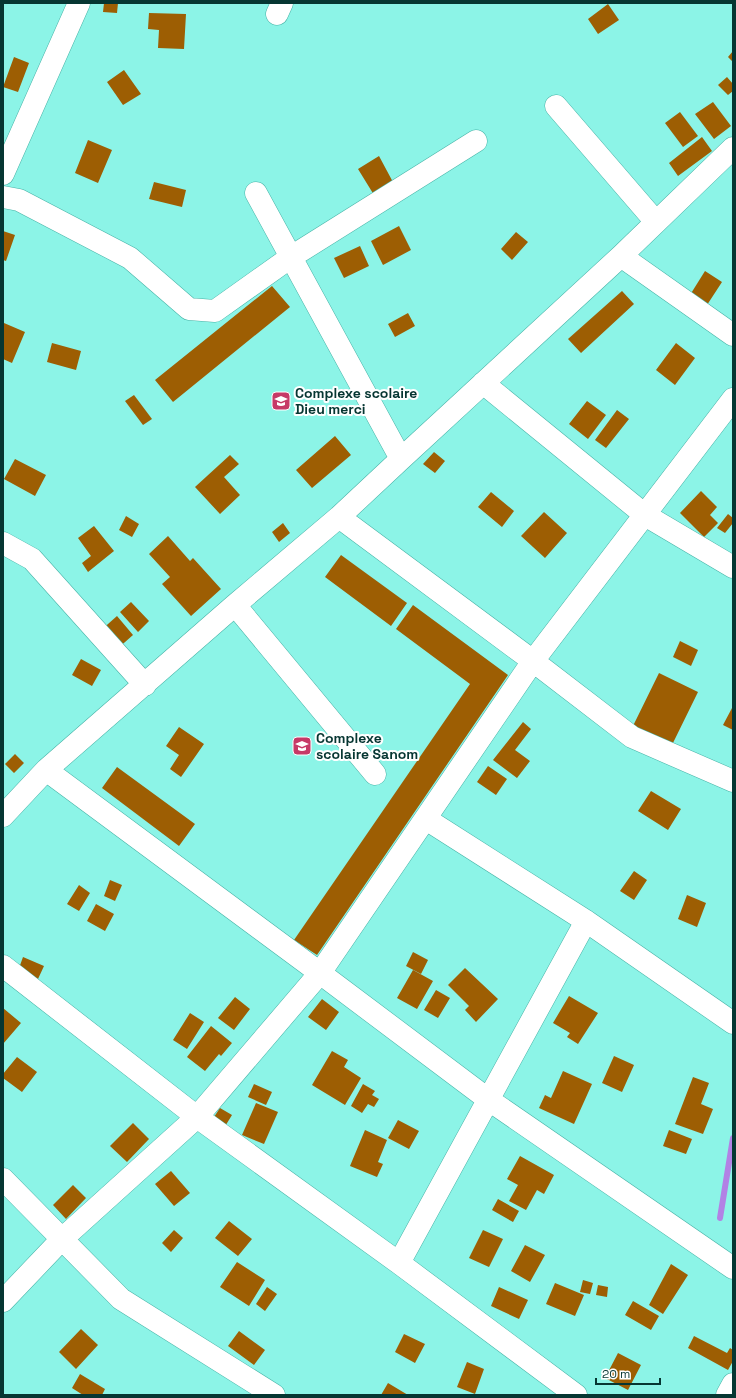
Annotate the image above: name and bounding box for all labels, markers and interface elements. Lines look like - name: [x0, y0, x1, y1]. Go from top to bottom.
- place label: Complexe scolaire Dieu merci: [295, 384, 417, 418]
- school or university icon: Complexe scolaire Dieu merci: [270, 390, 292, 412]
- place label: Complexe scolaire Sanom: [316, 729, 418, 763]
- school or university icon: Complexe scolaire Sanom: [291, 735, 313, 757]
- scale bar: [596, 1360, 660, 1386]
- text: 20 m: [602, 1366, 630, 1382]

